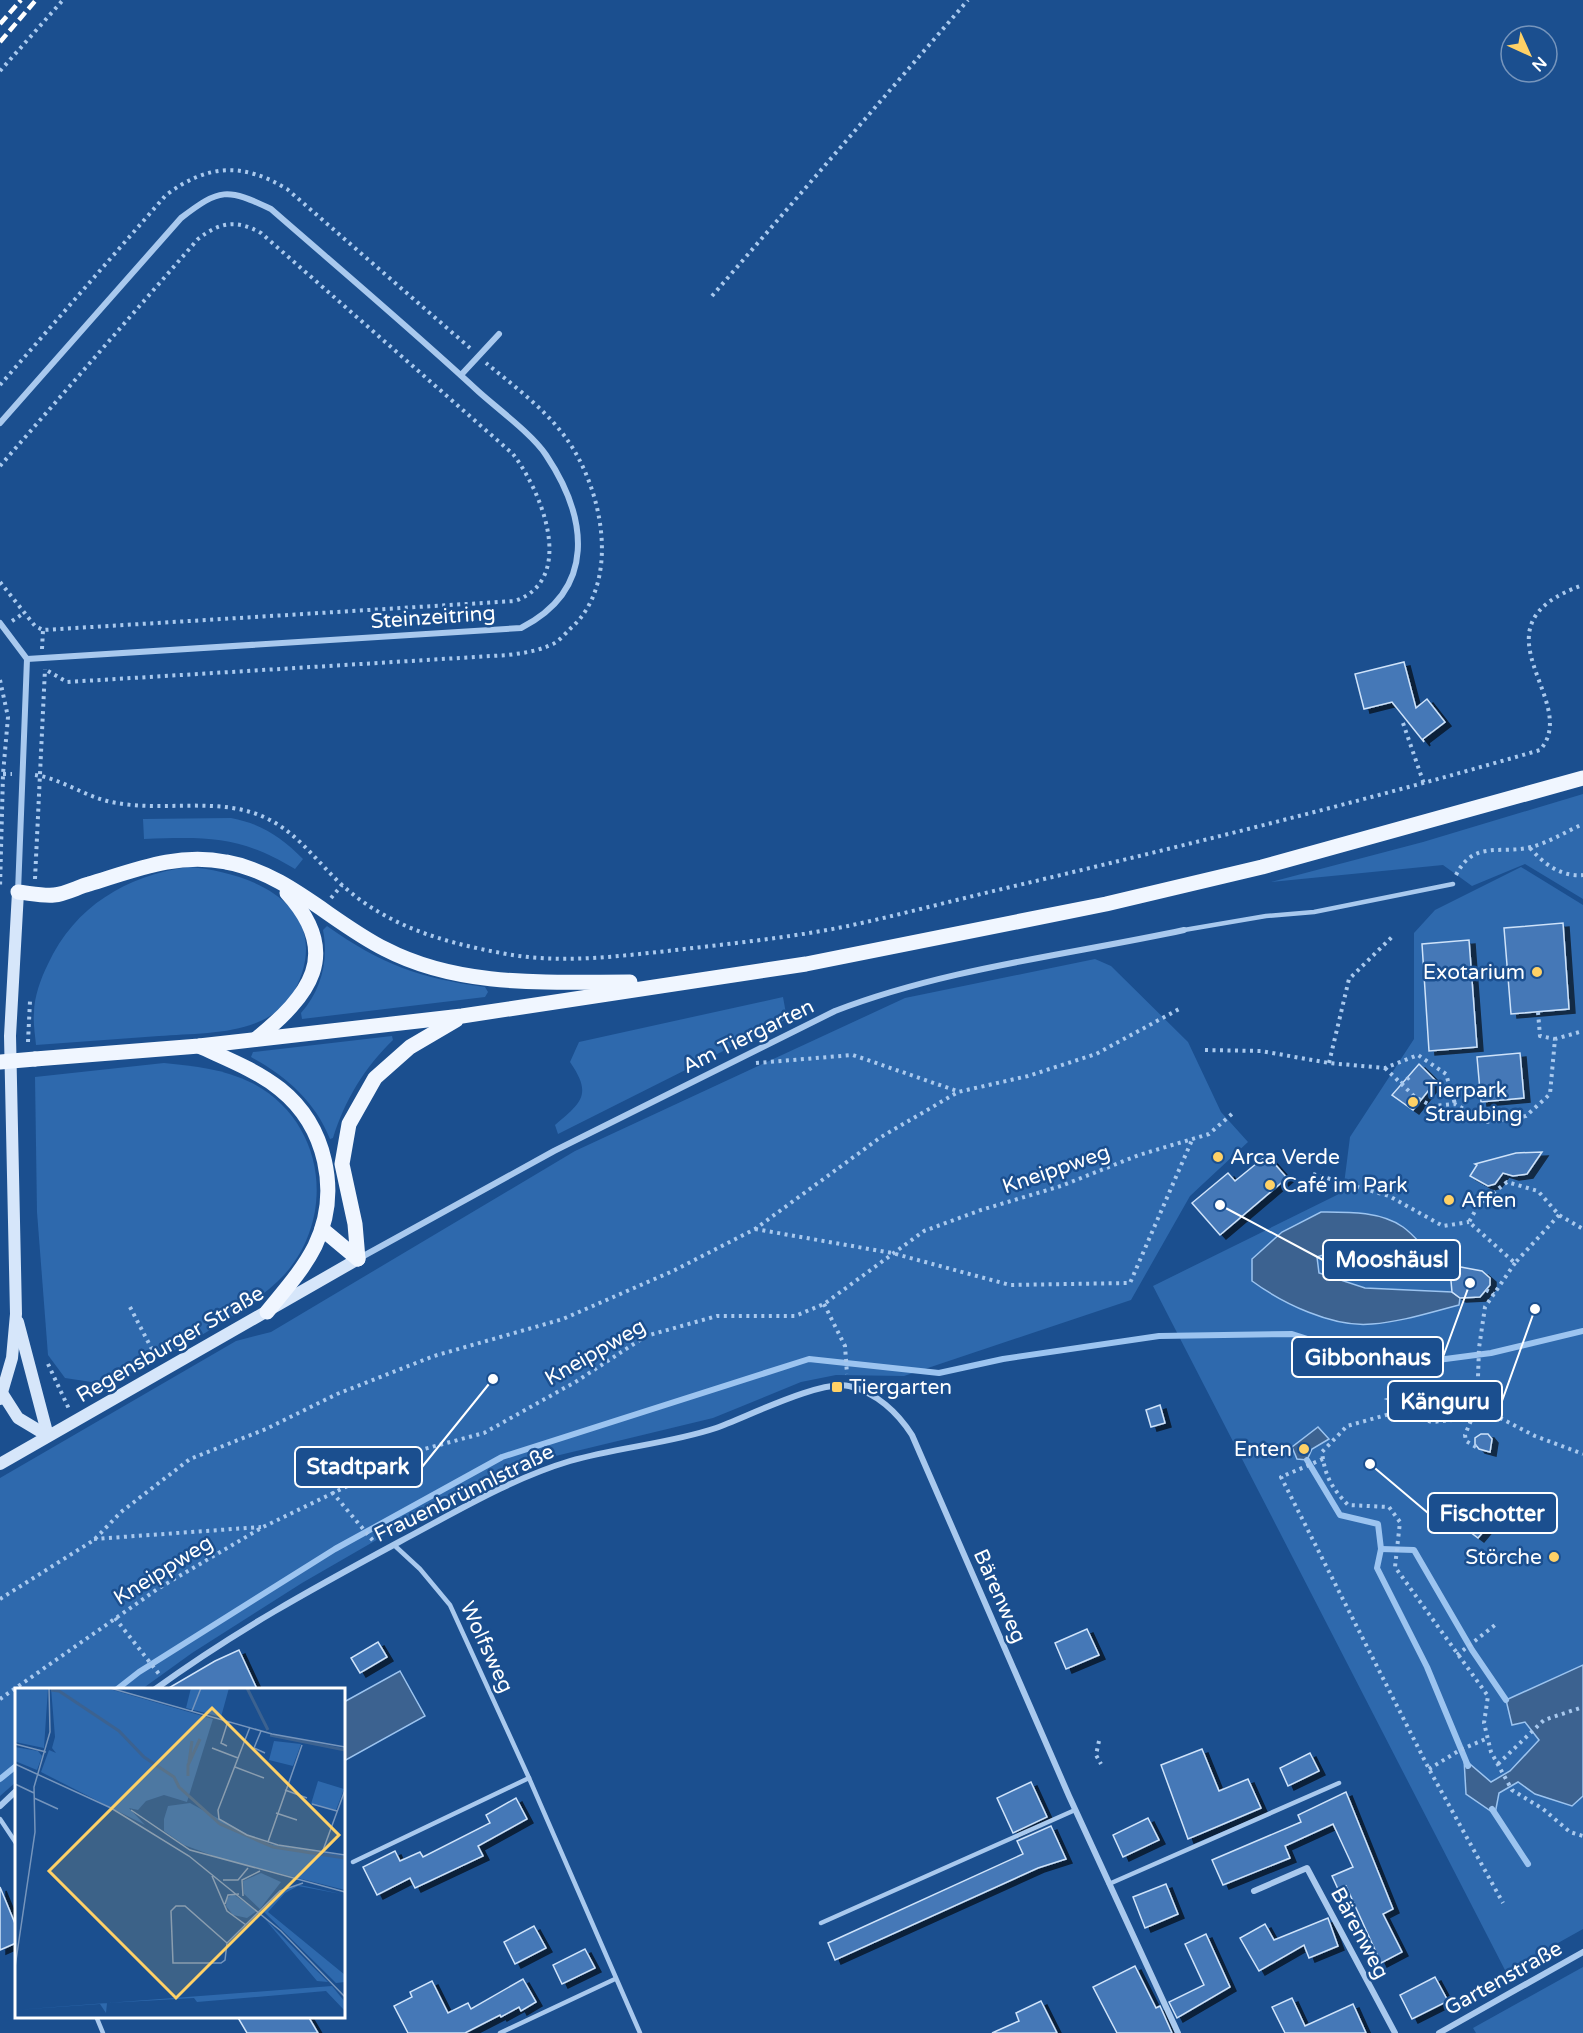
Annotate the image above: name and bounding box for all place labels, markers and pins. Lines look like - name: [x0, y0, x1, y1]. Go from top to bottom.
- place label: Exotarium: [1423, 960, 1525, 985]
- marker: Exotarium: [1530, 965, 1544, 979]
- place label: Tierpark Straubing: [1425, 1078, 1523, 1127]
- marker: Tierpark Straubing: [1406, 1095, 1420, 1109]
- place label: Arca Verde: [1230, 1145, 1340, 1170]
- marker: Arca Verde: [1211, 1150, 1225, 1164]
- place label: Café im Park: [1282, 1173, 1408, 1198]
- marker: Café im Park: [1263, 1178, 1277, 1192]
- place label: Affen: [1461, 1188, 1517, 1213]
- marker: Affen: [1442, 1193, 1456, 1207]
- callout: Mooshäusl: [1323, 1240, 1460, 1280]
- callout: Gibbonhaus: [1292, 1337, 1443, 1377]
- place label: Tiergarten: [849, 1375, 952, 1400]
- marker: Tiergarten: [830, 1380, 844, 1394]
- callout: Känguru: [1388, 1381, 1502, 1421]
- place label: Enten: [1234, 1437, 1292, 1462]
- marker: Enten: [1297, 1442, 1311, 1456]
- callout: Stadtpark: [295, 1447, 422, 1487]
- callout: Fischotter: [1428, 1493, 1557, 1533]
- place label: Störche: [1465, 1545, 1542, 1570]
- marker: Störche: [1547, 1550, 1561, 1564]

